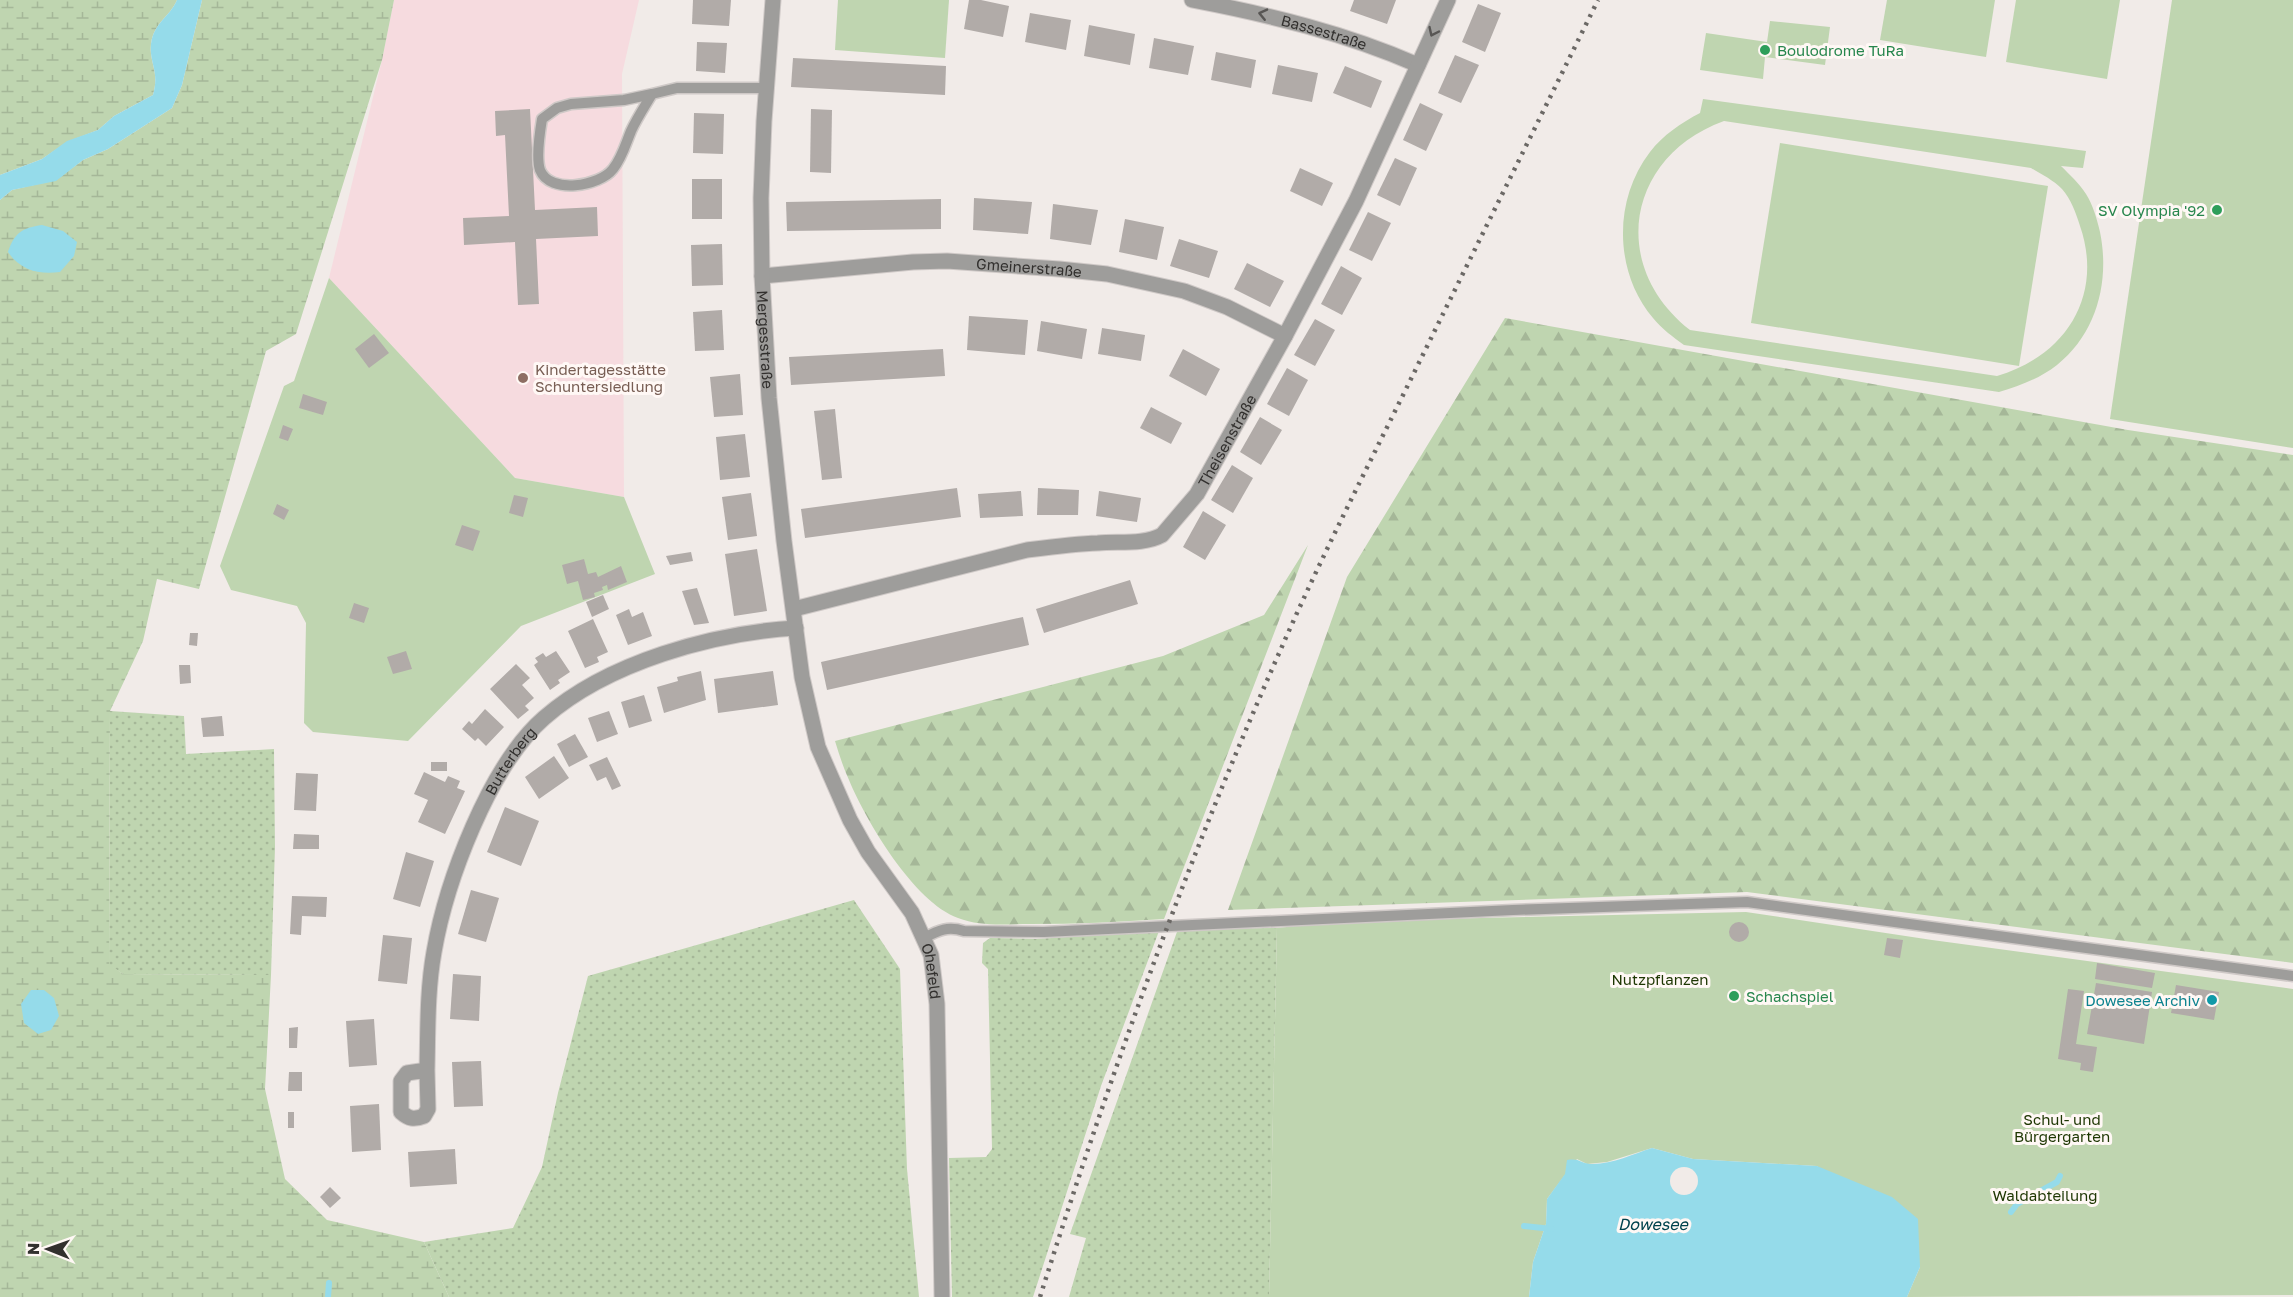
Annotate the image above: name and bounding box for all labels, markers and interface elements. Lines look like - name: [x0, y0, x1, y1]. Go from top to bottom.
- one-way arrow: [1258, 8, 1268, 21]
- street label: Bassestraße: [1279, 11, 1370, 53]
- one-way arrow: [1428, 26, 1440, 37]
- place label: Boulodrome TuRa: [1777, 41, 1904, 59]
- marker: Boulodrome TuRa: [1758, 43, 1772, 57]
- place label: SV Olympia '92: [2098, 201, 2205, 219]
- marker: SV Olympia '92: [2210, 203, 2224, 217]
- street label: Gmeinerstraße: [976, 254, 1083, 280]
- street label: Mergesstraße: [754, 290, 777, 390]
- place label: Kindertagesstätte Schuntersiedlung: [535, 360, 666, 395]
- marker: Kindertagesstätte Schuntersiedlung: [516, 371, 530, 385]
- street label: Theisenstraße: [1194, 391, 1260, 490]
- street label: Butterberg: [481, 723, 539, 798]
- street label: Ohefeld: [918, 940, 945, 1000]
- park label: Nutzpflanzen: [1611, 970, 1709, 988]
- place label: Schachspiel: [1746, 987, 1834, 1005]
- marker: Schachspiel: [1727, 989, 1741, 1003]
- place label: Dowesee Archiv: [2085, 991, 2201, 1009]
- marker: Dowesee Archiv: [2205, 993, 2219, 1007]
- park label: Schul- und Bürgergarten: [2014, 1110, 2110, 1145]
- park label: Waldabteilung: [1993, 1186, 2097, 1204]
- water label: Dowesee: [1618, 1214, 1690, 1234]
- north arrow: [18, 1219, 78, 1279]
- text: N: [23, 1242, 43, 1255]

